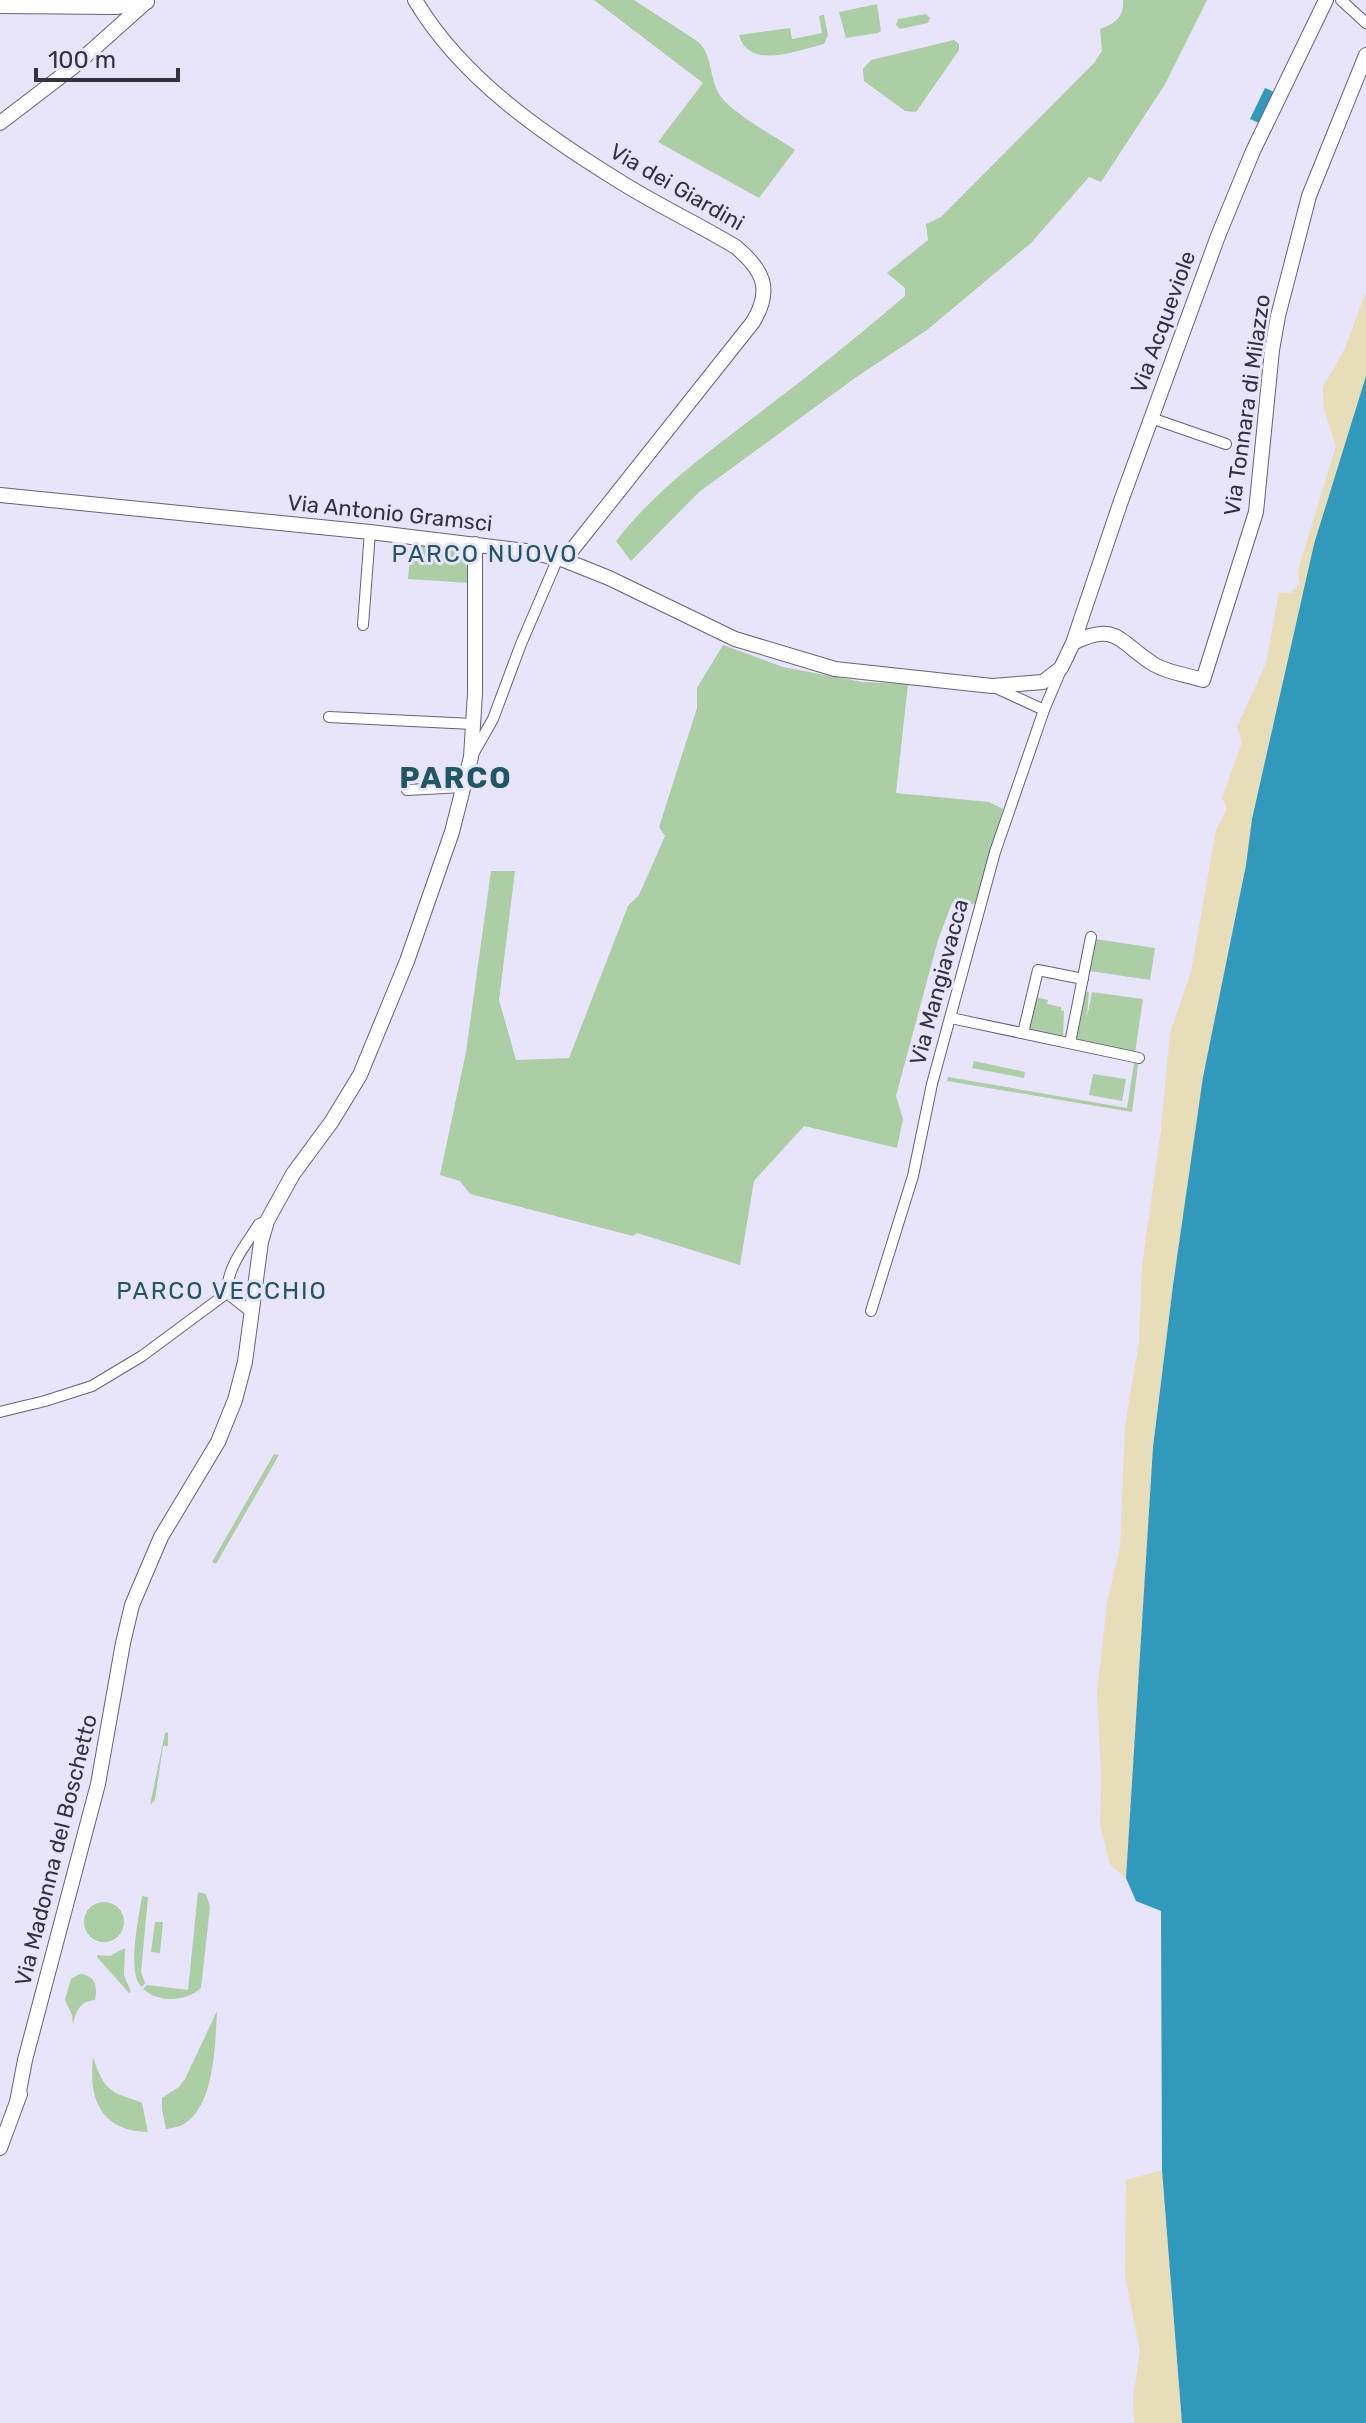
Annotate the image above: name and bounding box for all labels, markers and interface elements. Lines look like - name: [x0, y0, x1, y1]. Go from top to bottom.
- scale bar: [36, 32, 178, 82]
- text: 100 m: [48, 46, 116, 74]
- street label: Via dei Giardini: [605, 138, 749, 236]
- street label: Via Acqueviole: [1125, 247, 1201, 397]
- street label: Via Tonnara di Milazzo: [1218, 293, 1276, 517]
- street label: Via Antonio Gramsci: [286, 489, 494, 537]
- district label: PARCO NUOVO: [391, 540, 579, 568]
- district label: PARCO: [399, 760, 513, 796]
- street label: Via Mangiavacca: [904, 896, 974, 1068]
- district label: PARCO VECCHIO: [116, 1277, 328, 1305]
- street label: Via Madonna del Boschetto: [9, 1711, 103, 1989]

